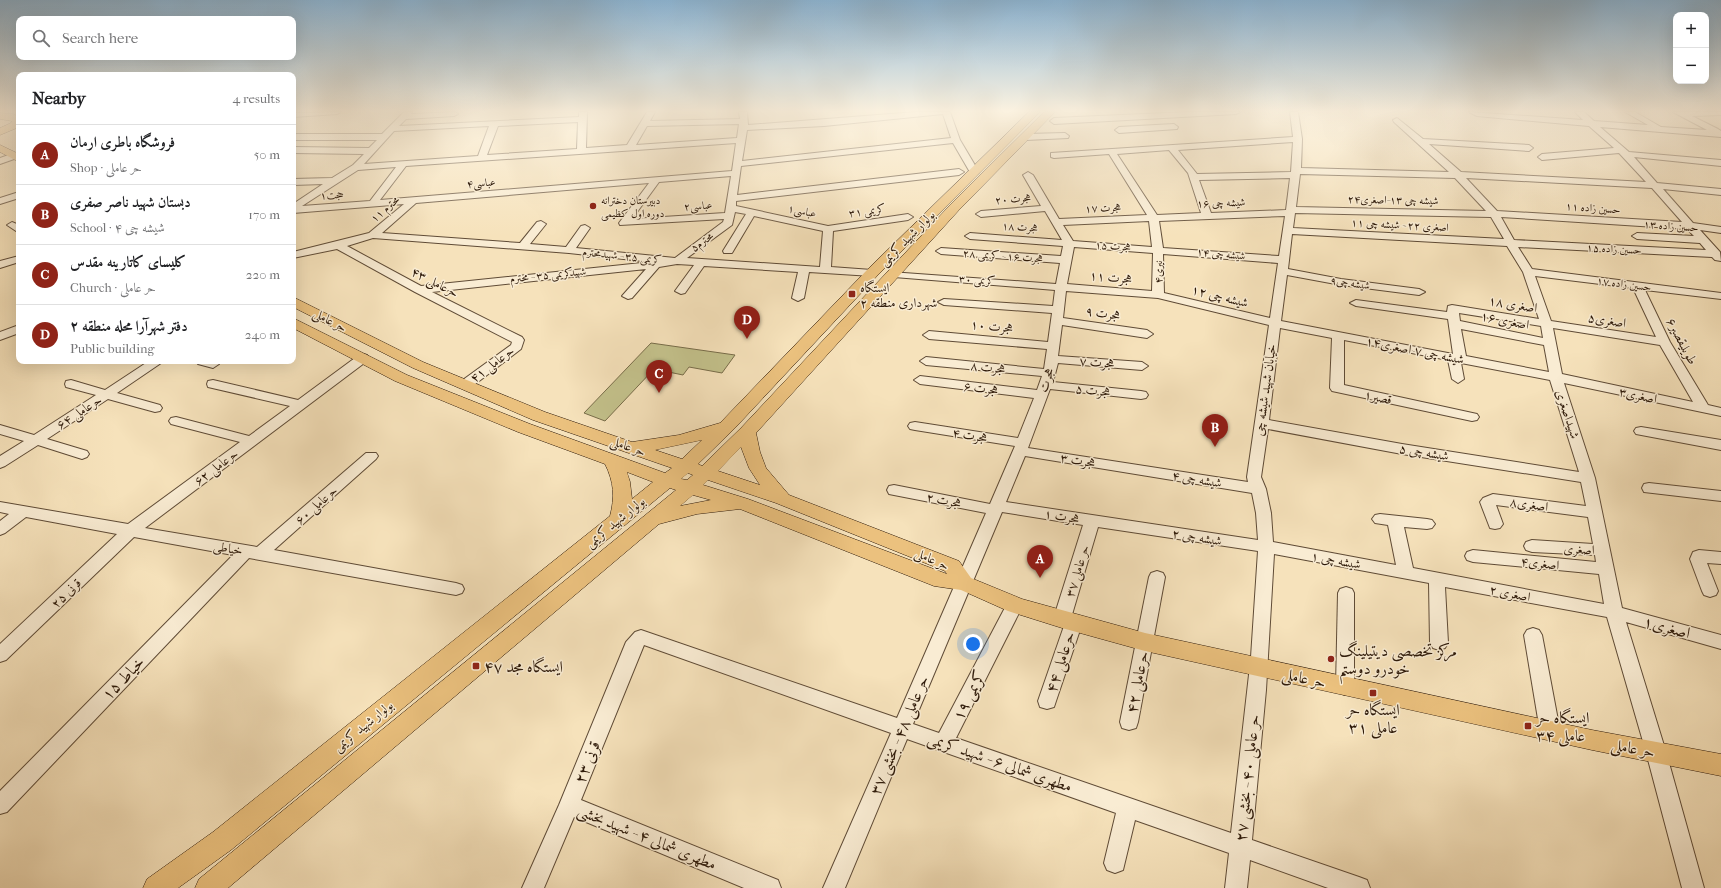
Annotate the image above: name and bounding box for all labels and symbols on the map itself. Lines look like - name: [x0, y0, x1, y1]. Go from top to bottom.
- street label: عباسی۴: [466, 175, 496, 192]
- street label: حجت۱: [320, 188, 344, 202]
- street label: هجرت ۲۰: [994, 191, 1032, 208]
- street label: محترم ۱۱: [368, 193, 404, 227]
- street label: شیشه چی ۱۳-اصغری۲۴: [1347, 193, 1439, 208]
- place label: دبیرستان دخترانه دوره اول کظیمی: [601, 194, 665, 222]
- street label: شیشه چی ۱۶: [1196, 196, 1246, 210]
- street label: عباسی۲: [683, 199, 713, 214]
- street label: حسین زاده ۱۱: [1565, 200, 1621, 216]
- marker: دبیرستان دخترانه دوره اول کظیمی: [588, 201, 598, 211]
- street label: هجرت ۱۷: [1085, 201, 1122, 216]
- street label: عباسی۱: [786, 202, 817, 221]
- street label: کریمی ۳۱: [848, 202, 886, 222]
- street label: بولوار شهید کریمی: [876, 207, 939, 270]
- street label: اصغری ۲۲ - شیشه چی ۱۱: [1351, 216, 1449, 235]
- street label: حسین زاده ۱۳: [1643, 218, 1699, 234]
- street label: هجرت ۱۸: [1001, 219, 1039, 236]
- street label: محترم۵: [688, 229, 718, 257]
- street label: هجرت ۱۵: [1094, 238, 1132, 255]
- street label: حسین زاده ۱۵: [1586, 241, 1642, 257]
- street label: کریمی ۳۵ - شهیدمحترم: [581, 245, 662, 270]
- street label: شیشه چی ۱۴: [1196, 245, 1246, 263]
- street label: هجرت ۱۶ - کریمی ۲۸: [962, 247, 1044, 267]
- street label: نیری۴: [1152, 261, 1165, 283]
- street label: حرعاملی ۴۳: [407, 264, 461, 303]
- street label: شهیدکریمی ۳۵ - محترم: [509, 265, 587, 288]
- street label: هجرت ۱۱: [1089, 268, 1133, 287]
- street label: کریمی ۳۰: [958, 272, 996, 290]
- street label: شیشه چی۹: [1329, 274, 1371, 292]
- street label: حسین زاده ۱۷: [1596, 274, 1652, 294]
- place label: ایستگاه شهرداری منطقه ۲: [860, 279, 937, 311]
- street label: شیشه چی ۱۲: [1190, 282, 1250, 311]
- marker: ایستگاه شهرداری منطقه ۲: [847, 289, 857, 299]
- street label: اصغری ۱۸: [1487, 293, 1539, 316]
- street label: هجرت ۹: [1084, 303, 1122, 324]
- street label: حر عاملی: [309, 305, 349, 338]
- pin: D: [734, 306, 760, 339]
- street label: اصغری ۱۶: [1479, 308, 1531, 333]
- street label: اصغری۵: [1587, 310, 1627, 331]
- street label: طویلیقصیر۶: [1663, 315, 1701, 367]
- street label: هجرت ۱۰: [970, 317, 1014, 336]
- street label: شیشه چی ۷-اصغری۱۴: [1364, 333, 1465, 368]
- street label: حرعاملی ۴۱: [467, 343, 519, 388]
- street label: خیابان شهید شیشه چی: [1251, 343, 1280, 437]
- street label: هجرت ۷: [1079, 353, 1115, 372]
- street label: هجرت ۸: [970, 358, 1006, 377]
- pin: C: [646, 360, 672, 393]
- street label: هجرت: [1035, 366, 1058, 394]
- street label: هجرت ۶: [962, 378, 999, 399]
- street label: هجرت ۵: [1075, 381, 1111, 400]
- street label: اصغری۳: [1617, 384, 1659, 407]
- street label: قصیر۱: [1363, 387, 1393, 407]
- street label: شهیداصغری: [1552, 388, 1583, 441]
- street label: حرعاملی ۶۴: [53, 392, 106, 435]
- pin: B: [1202, 414, 1228, 447]
- street label: هجرت ۴: [951, 425, 989, 446]
- street label: حر عاملی: [608, 433, 647, 462]
- street label: شیشه چی ۵: [1398, 441, 1450, 464]
- street label: حرعاملی ۶۲: [191, 446, 243, 491]
- street label: هجرت ۳: [1059, 450, 1097, 471]
- street label: شیشه چی ۴: [1171, 468, 1223, 491]
- street label: حرعاملی ۶۰: [292, 483, 342, 530]
- street label: هجرت ۲: [925, 489, 963, 512]
- street label: بولوار شهید کریمی: [582, 493, 649, 552]
- street label: اصغری۸: [1509, 494, 1549, 515]
- street label: هجرت ۱: [1043, 506, 1081, 527]
- street label: شیشه چی ۲: [1171, 526, 1223, 549]
- street label: خیاطی: [212, 538, 244, 560]
- street label: اصغری: [1563, 541, 1595, 558]
- street label: حر عاملی ۳۷: [1062, 543, 1095, 600]
- street label: حر عاملی: [911, 545, 951, 576]
- pin: A: [1027, 545, 1053, 578]
- street label: شیشه چی ۱: [1310, 548, 1362, 573]
- street label: اصغری۴: [1520, 554, 1560, 573]
- street label: قرنی ۲۵: [48, 575, 85, 612]
- street label: اصغری ۲: [1488, 582, 1532, 605]
- street label: اصغری۱: [1641, 612, 1692, 643]
- street label: حرعاملی ۴۴: [1041, 629, 1081, 695]
- your location: [963, 634, 983, 654]
- place label: مرکز تخصصی دیتیلینگ خودرو دوستم: [1339, 640, 1457, 685]
- street label: حرعاملی ۴۲: [1122, 649, 1154, 715]
- street label: خیاط ۱۵: [98, 652, 148, 704]
- marker: مرکز تخصصی دیتیلینگ خودرو دوستم: [1326, 654, 1336, 664]
- place label: ایستگاه مجد ۴۷: [484, 656, 563, 676]
- marker: ایستگاه مجد ۴۷: [471, 661, 481, 671]
- street label: حر عاملی: [1280, 664, 1328, 694]
- street label: کریمی ۱۹: [948, 667, 991, 724]
- street label: حر عاملی ۴۸ - بخشی ۳۷: [865, 673, 935, 798]
- marker: ایستگاه حر عاملی ۳۱: [1368, 688, 1378, 698]
- street label: بولوار شهید کریمی: [330, 697, 397, 756]
- place label: ایستگاه حر عاملی ۳۱: [1344, 699, 1400, 739]
- place label: ایستگاه حر عاملی ۳۴: [1534, 707, 1590, 747]
- street label: حر عاملی ۴۰ - بخشی ۲۷: [1231, 714, 1265, 843]
- marker: ایستگاه حر عاملی ۳۴: [1523, 721, 1533, 731]
- street label: مطهری شمالی ۶ - شهید کریمی: [925, 728, 1075, 798]
- street label: حر عاملی: [1609, 735, 1656, 763]
- street label: قرنی ۲۳: [570, 738, 605, 786]
- street label: مطهری شمالی ۴ - شهید بخشی: [574, 800, 719, 875]

